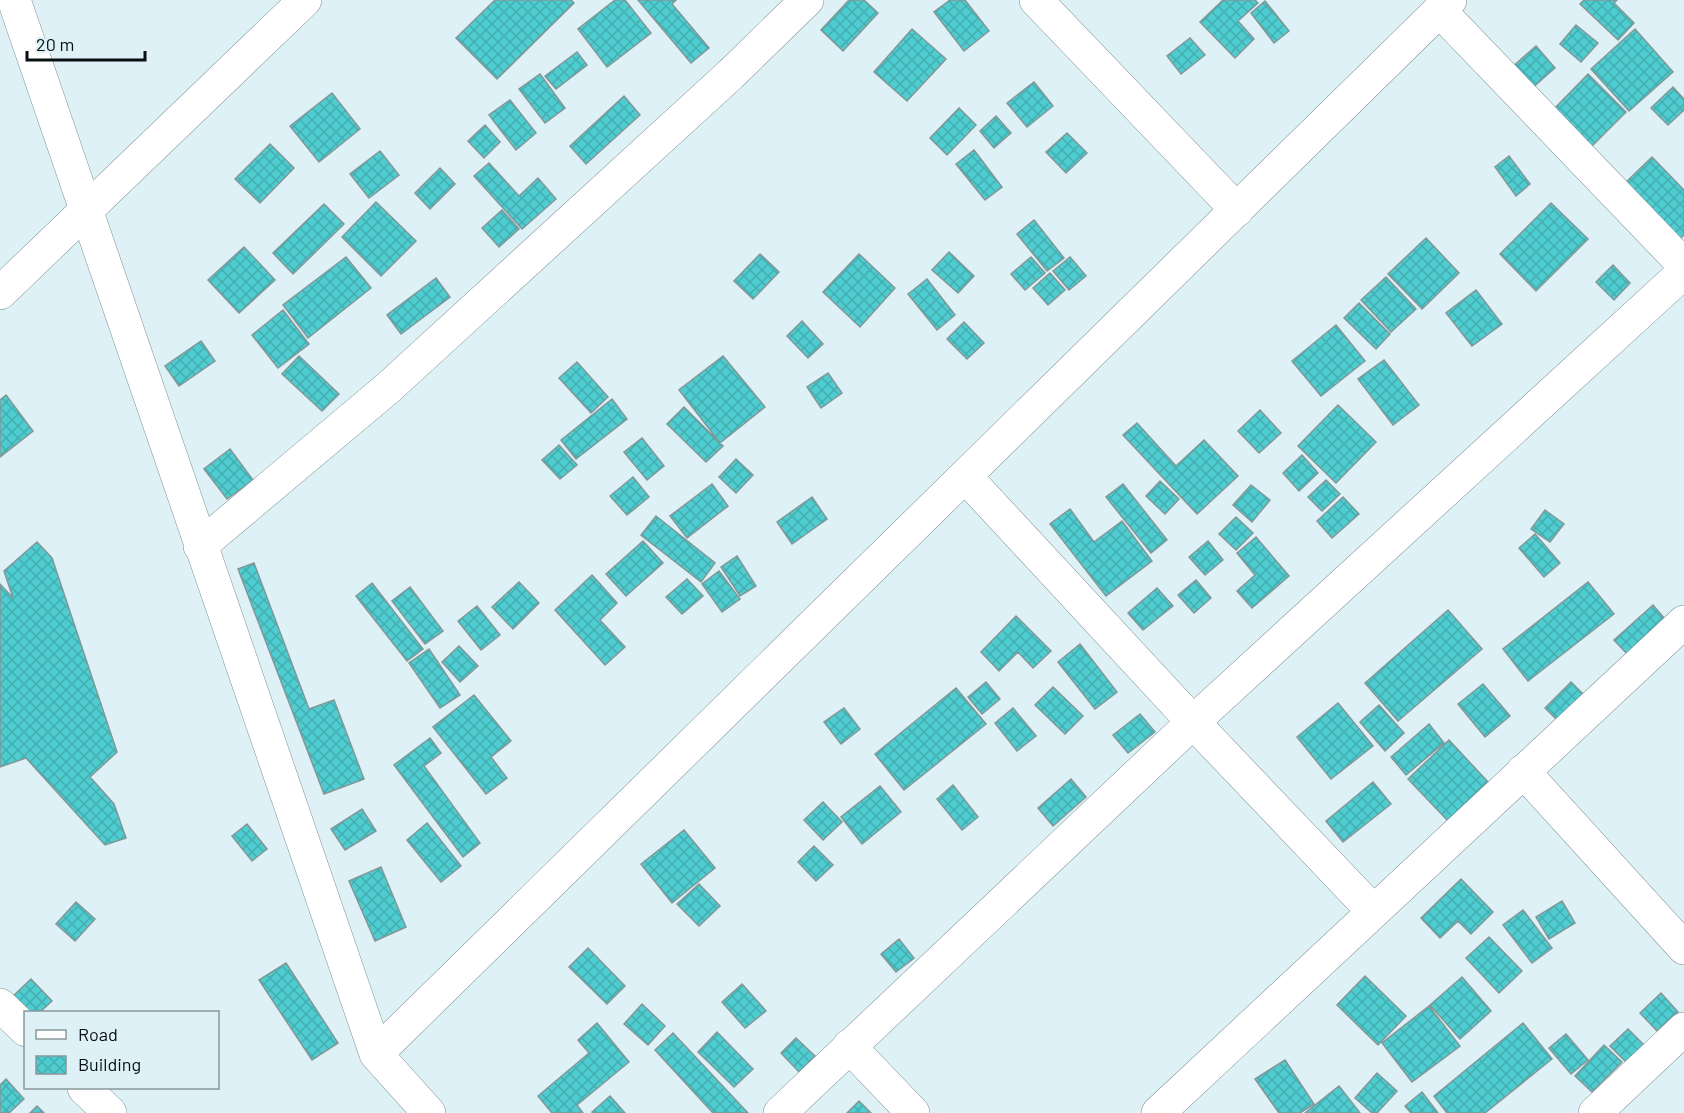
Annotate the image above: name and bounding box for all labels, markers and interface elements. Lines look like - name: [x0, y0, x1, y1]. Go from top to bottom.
- scale bar: [27, 24, 146, 62]
- text: 20 m: [36, 33, 74, 55]
- legend: [24, 1011, 219, 1089]
- text: Road: [78, 1023, 118, 1045]
- text: Building: [78, 1053, 141, 1075]

